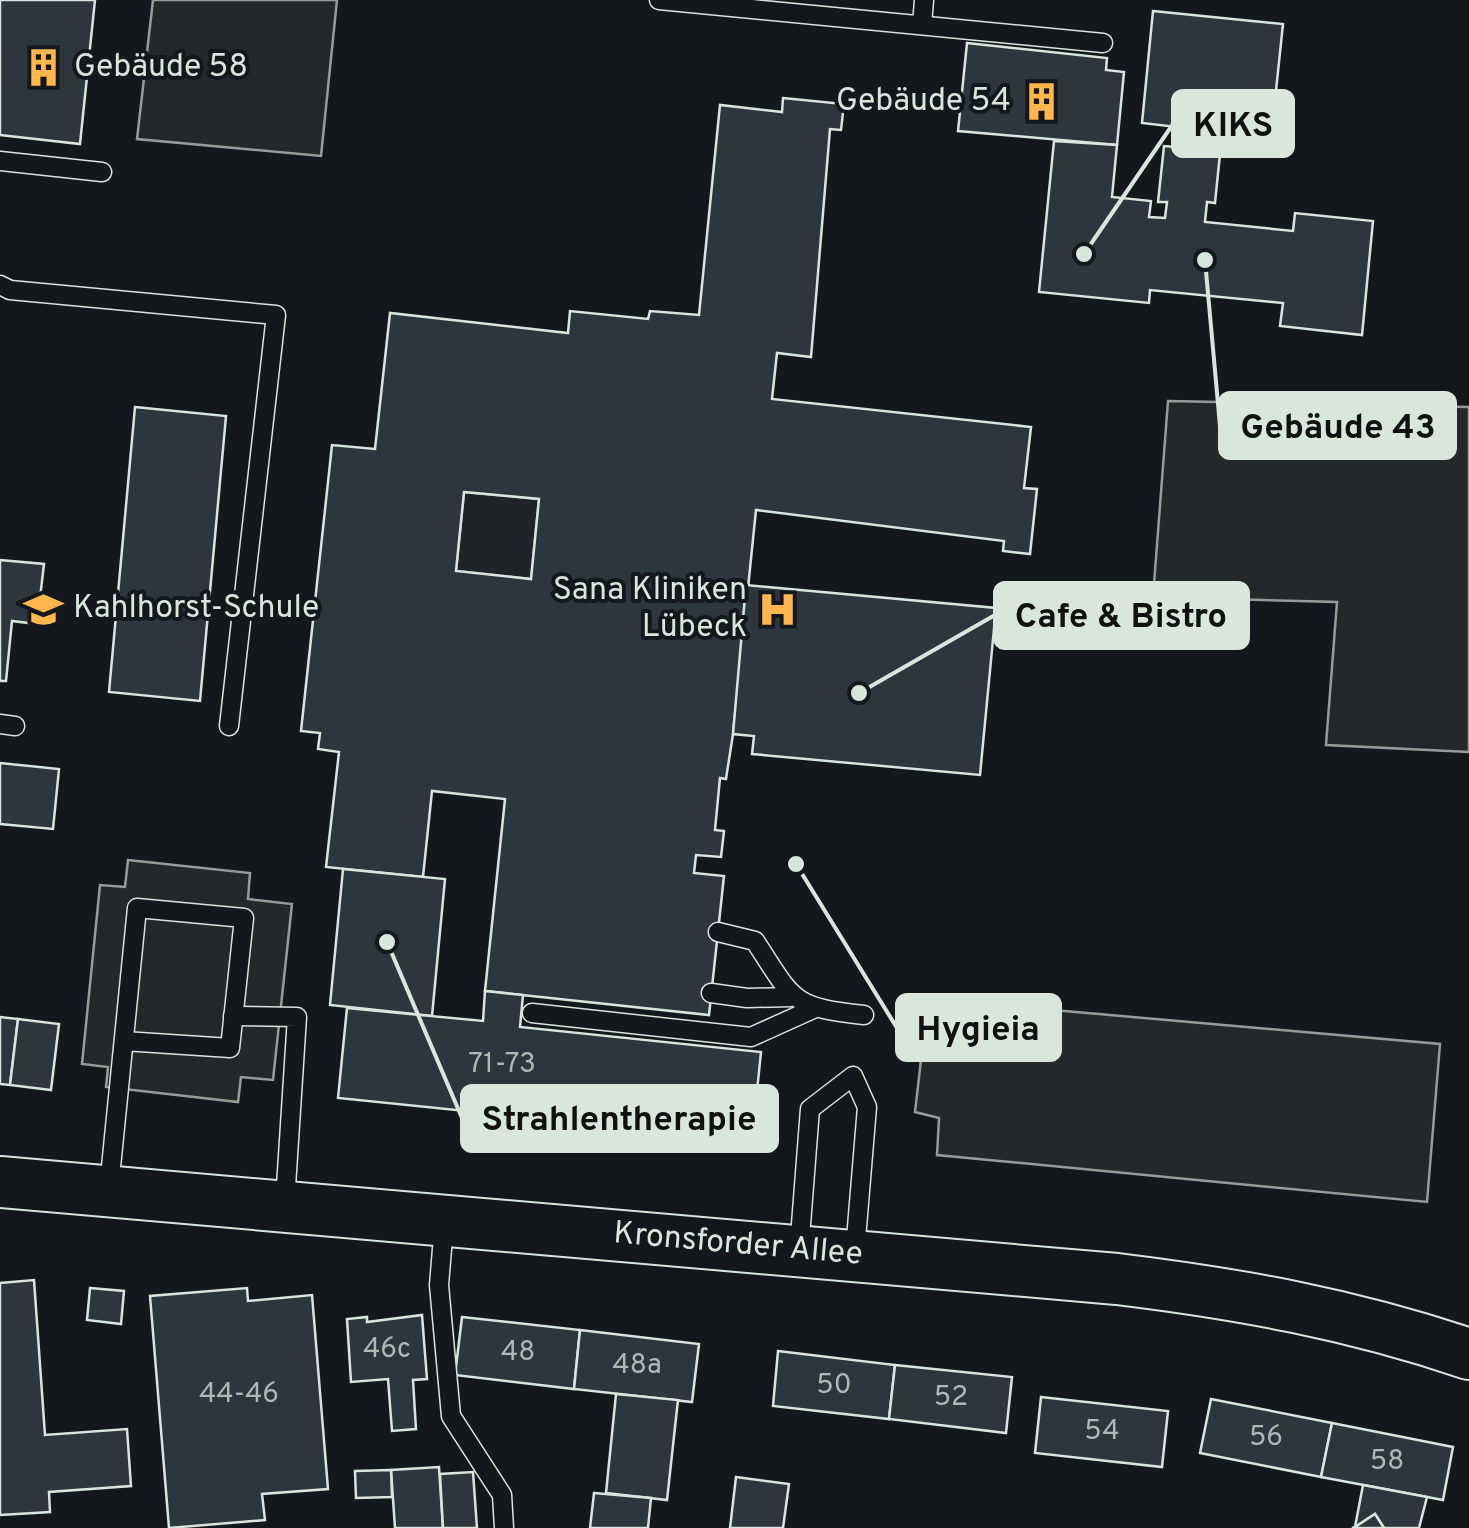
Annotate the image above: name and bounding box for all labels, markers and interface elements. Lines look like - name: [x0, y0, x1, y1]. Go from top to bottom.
- building icon: Gebäude 58: [23, 47, 65, 89]
- place label: Gebäude 58: [74, 48, 248, 88]
- building icon: Gebäude 54: [1020, 81, 1062, 123]
- place label: Gebäude 54: [836, 82, 1011, 122]
- callout: KIKS: [1173, 91, 1293, 156]
- text: KIKS: [1193, 105, 1273, 149]
- callout: Gebäude 43: [1220, 393, 1455, 458]
- text: Gebäude 43: [1240, 407, 1436, 451]
- place label: Sana Kliniken Lübeck: [553, 571, 747, 648]
- callout: Cafe & Bistro: [995, 583, 1248, 648]
- school or university icon: Kahlhorst-Schule: [22, 588, 64, 630]
- hospital icon: Sana Kliniken Lübeck: [756, 588, 798, 630]
- place label: Kahlhorst-Schule: [73, 589, 319, 629]
- text: Cafe & Bistro: [1015, 596, 1227, 640]
- callout: Hygieia: [897, 995, 1060, 1060]
- text: Hygieia: [916, 1009, 1040, 1053]
- house number: 71-73: [468, 1047, 536, 1083]
- callout: Strahlentherapie: [462, 1086, 777, 1151]
- text: Strahlentherapie: [482, 1099, 756, 1143]
- street label: Kronsforder Allee: [612, 1214, 864, 1276]
- house number: 46c: [363, 1332, 411, 1368]
- house number: 48: [501, 1335, 535, 1371]
- house number: 48a: [612, 1348, 662, 1384]
- house number: 50: [816, 1368, 852, 1404]
- house number: 44-46: [199, 1377, 279, 1413]
- house number: 52: [934, 1380, 968, 1416]
- house number: 54: [1084, 1414, 1120, 1450]
- house number: 56: [1249, 1420, 1283, 1456]
- house number: 58: [1370, 1444, 1404, 1480]

